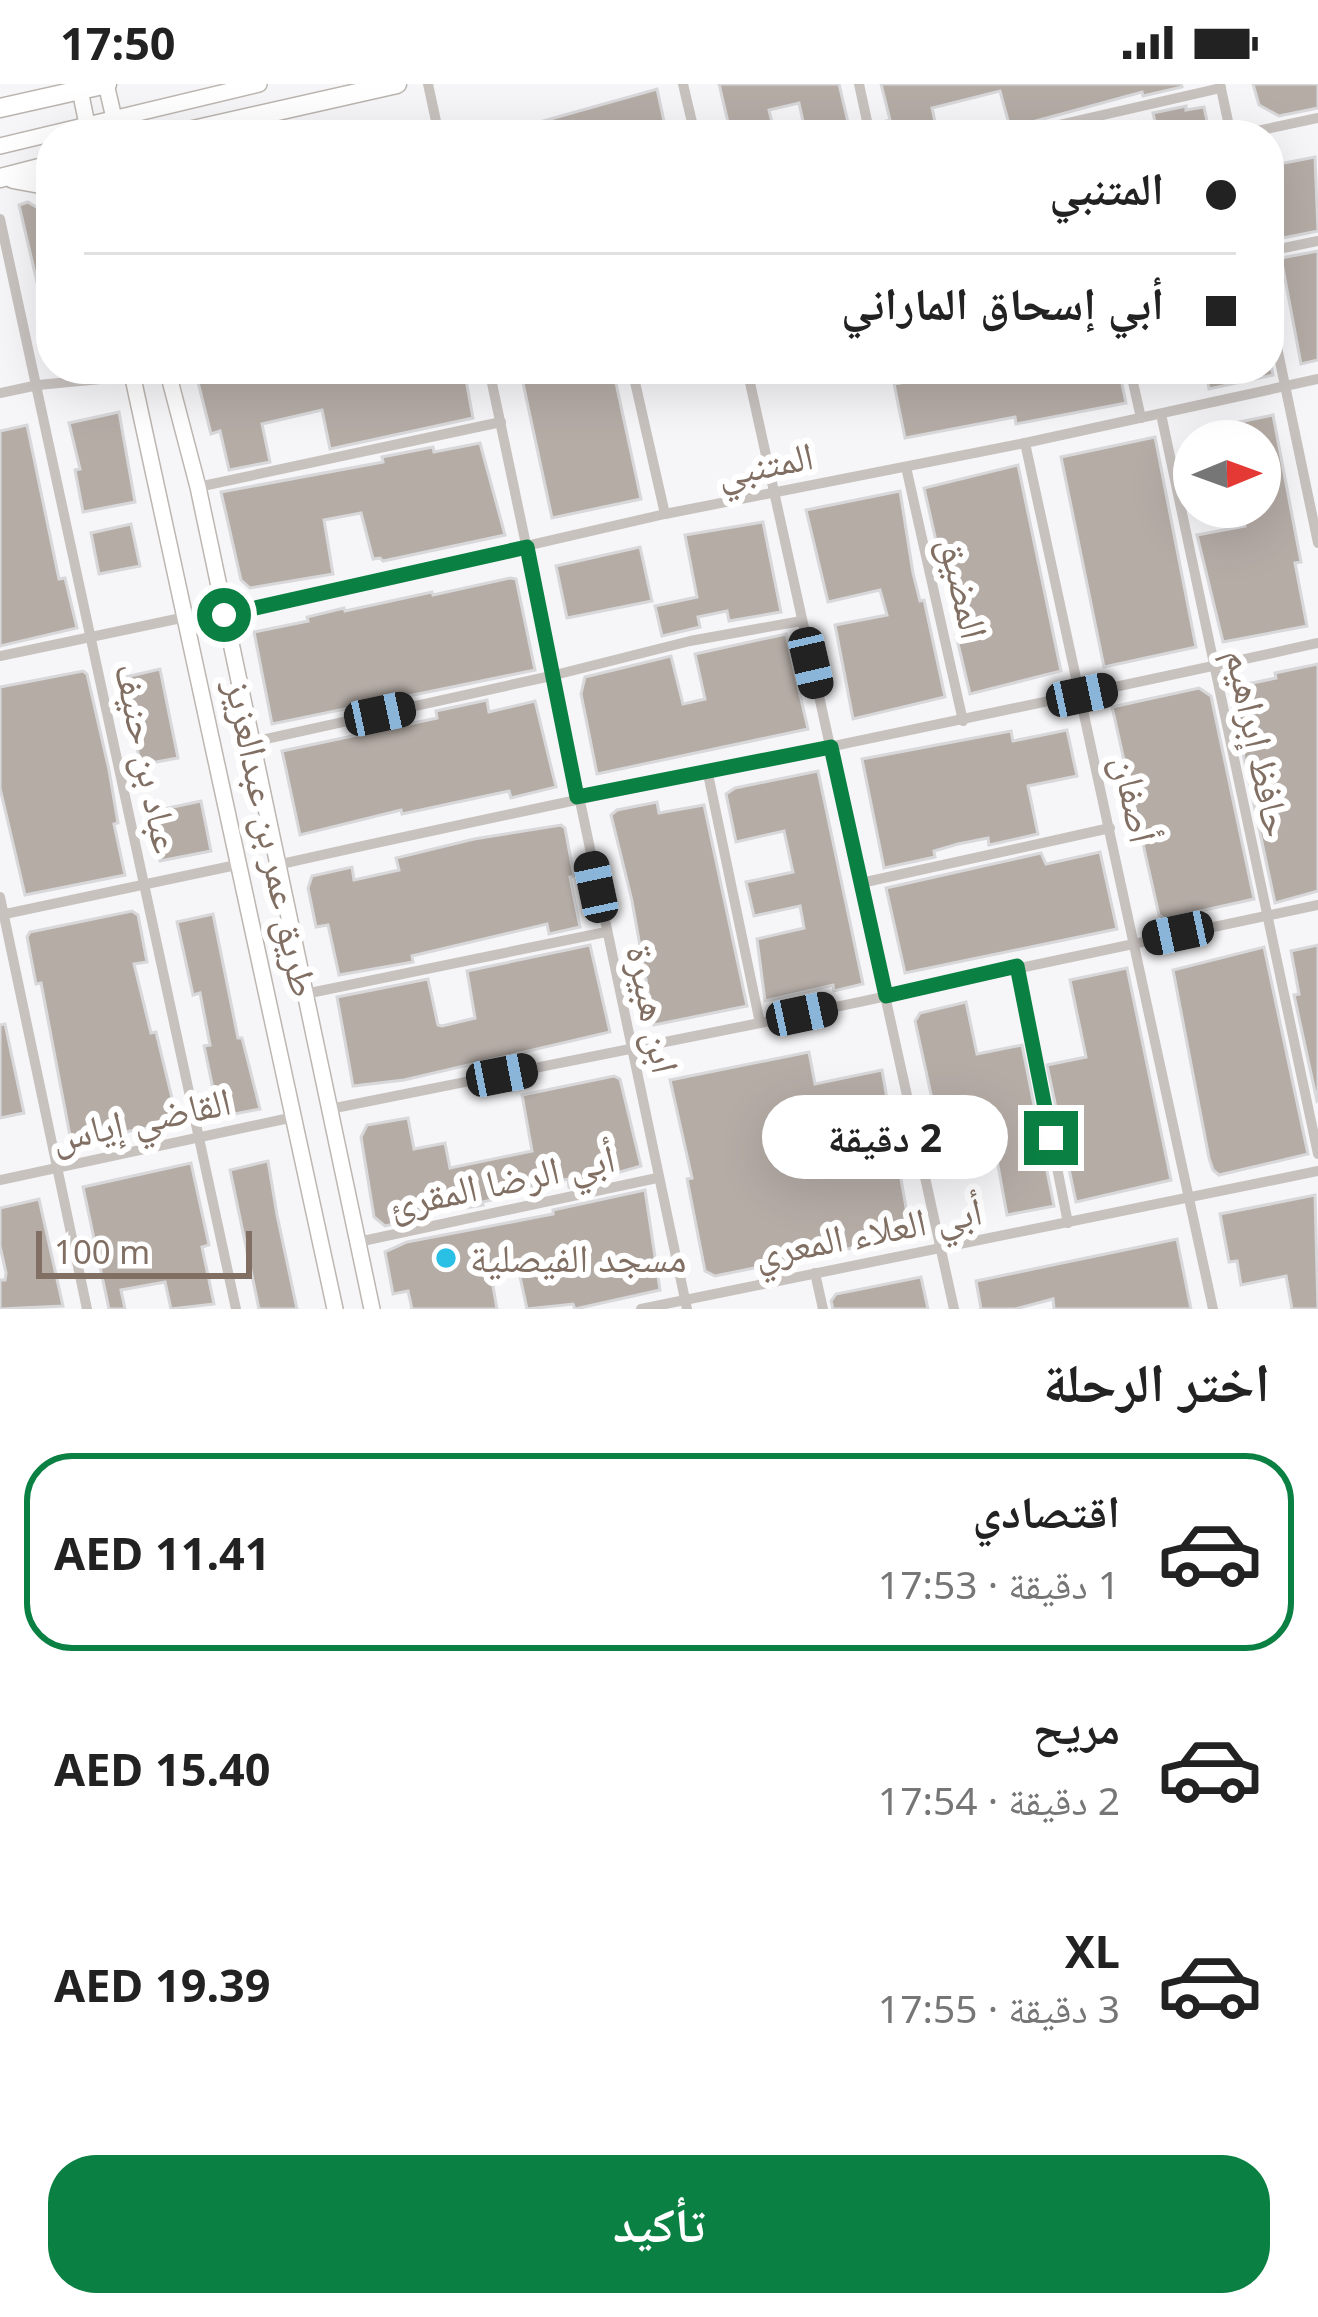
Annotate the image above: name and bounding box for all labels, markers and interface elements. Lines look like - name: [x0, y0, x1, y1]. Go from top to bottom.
- text: 17:50: [60, 12, 176, 73]
- text: المتنبي: [1049, 157, 1164, 218]
- text: أبي إسحاق الماراني: [841, 272, 1164, 333]
- north arrow: [1173, 420, 1281, 528]
- map controls: [1173, 420, 1281, 528]
- street label: المتنبي: [712, 427, 819, 505]
- street label: المضيق: [928, 531, 1003, 644]
- route start: [197, 588, 251, 642]
- car: [785, 624, 837, 702]
- street label: حافظ إبراهيم: [1214, 644, 1306, 842]
- street label: عباد بن حنيف: [103, 658, 195, 858]
- car: [1043, 670, 1121, 720]
- street label: طريق عمر بن عبدالعزيز: [214, 673, 333, 1001]
- car: [341, 689, 419, 739]
- street label: أصفان: [1101, 750, 1172, 847]
- car: [571, 848, 621, 926]
- car: [1139, 908, 1217, 958]
- street label: ابن هبيرة: [615, 940, 694, 1078]
- car: [763, 989, 841, 1039]
- car: [463, 1050, 541, 1100]
- street label: القاضي إياس: [46, 1073, 237, 1169]
- callout: 2 دقيقة: [763, 1096, 1009, 1180]
- text: 2 دقيقة: [828, 1110, 942, 1163]
- route end: [1024, 1111, 1078, 1165]
- street label: أبي الرضا المقرئ: [384, 1130, 621, 1236]
- street label: أبي العلاء المعري: [749, 1182, 988, 1285]
- scale bar: [36, 1225, 252, 1278]
- text: 100 m: [54, 1229, 150, 1274]
- place label: مسجد الفيصلية: [470, 1230, 687, 1283]
- marker: مسجد الفيصلية: [433, 1245, 459, 1271]
- text: اختر الرحلة: [1043, 1344, 1270, 1418]
- text: اقتصادي: [973, 1480, 1120, 1541]
- icon: car: [1156, 1498, 1264, 1606]
- text: AED 11.41: [54, 1522, 271, 1583]
- text: 1 دقيقة · 17:53: [878, 1557, 1120, 1610]
- text: مريح: [1033, 1696, 1120, 1757]
- icon: car: [1156, 1714, 1264, 1822]
- text: AED 15.40: [54, 1738, 271, 1799]
- text: 2 دقيقة · 17:54: [878, 1773, 1120, 1826]
- text: XL: [1065, 1920, 1120, 1981]
- icon: car: [1156, 1930, 1264, 2038]
- text: AED 19.39: [54, 1954, 271, 2015]
- text: 3 دقيقة · 17:55: [878, 1981, 1120, 2034]
- button: تأكيد: [48, 2155, 1270, 2293]

